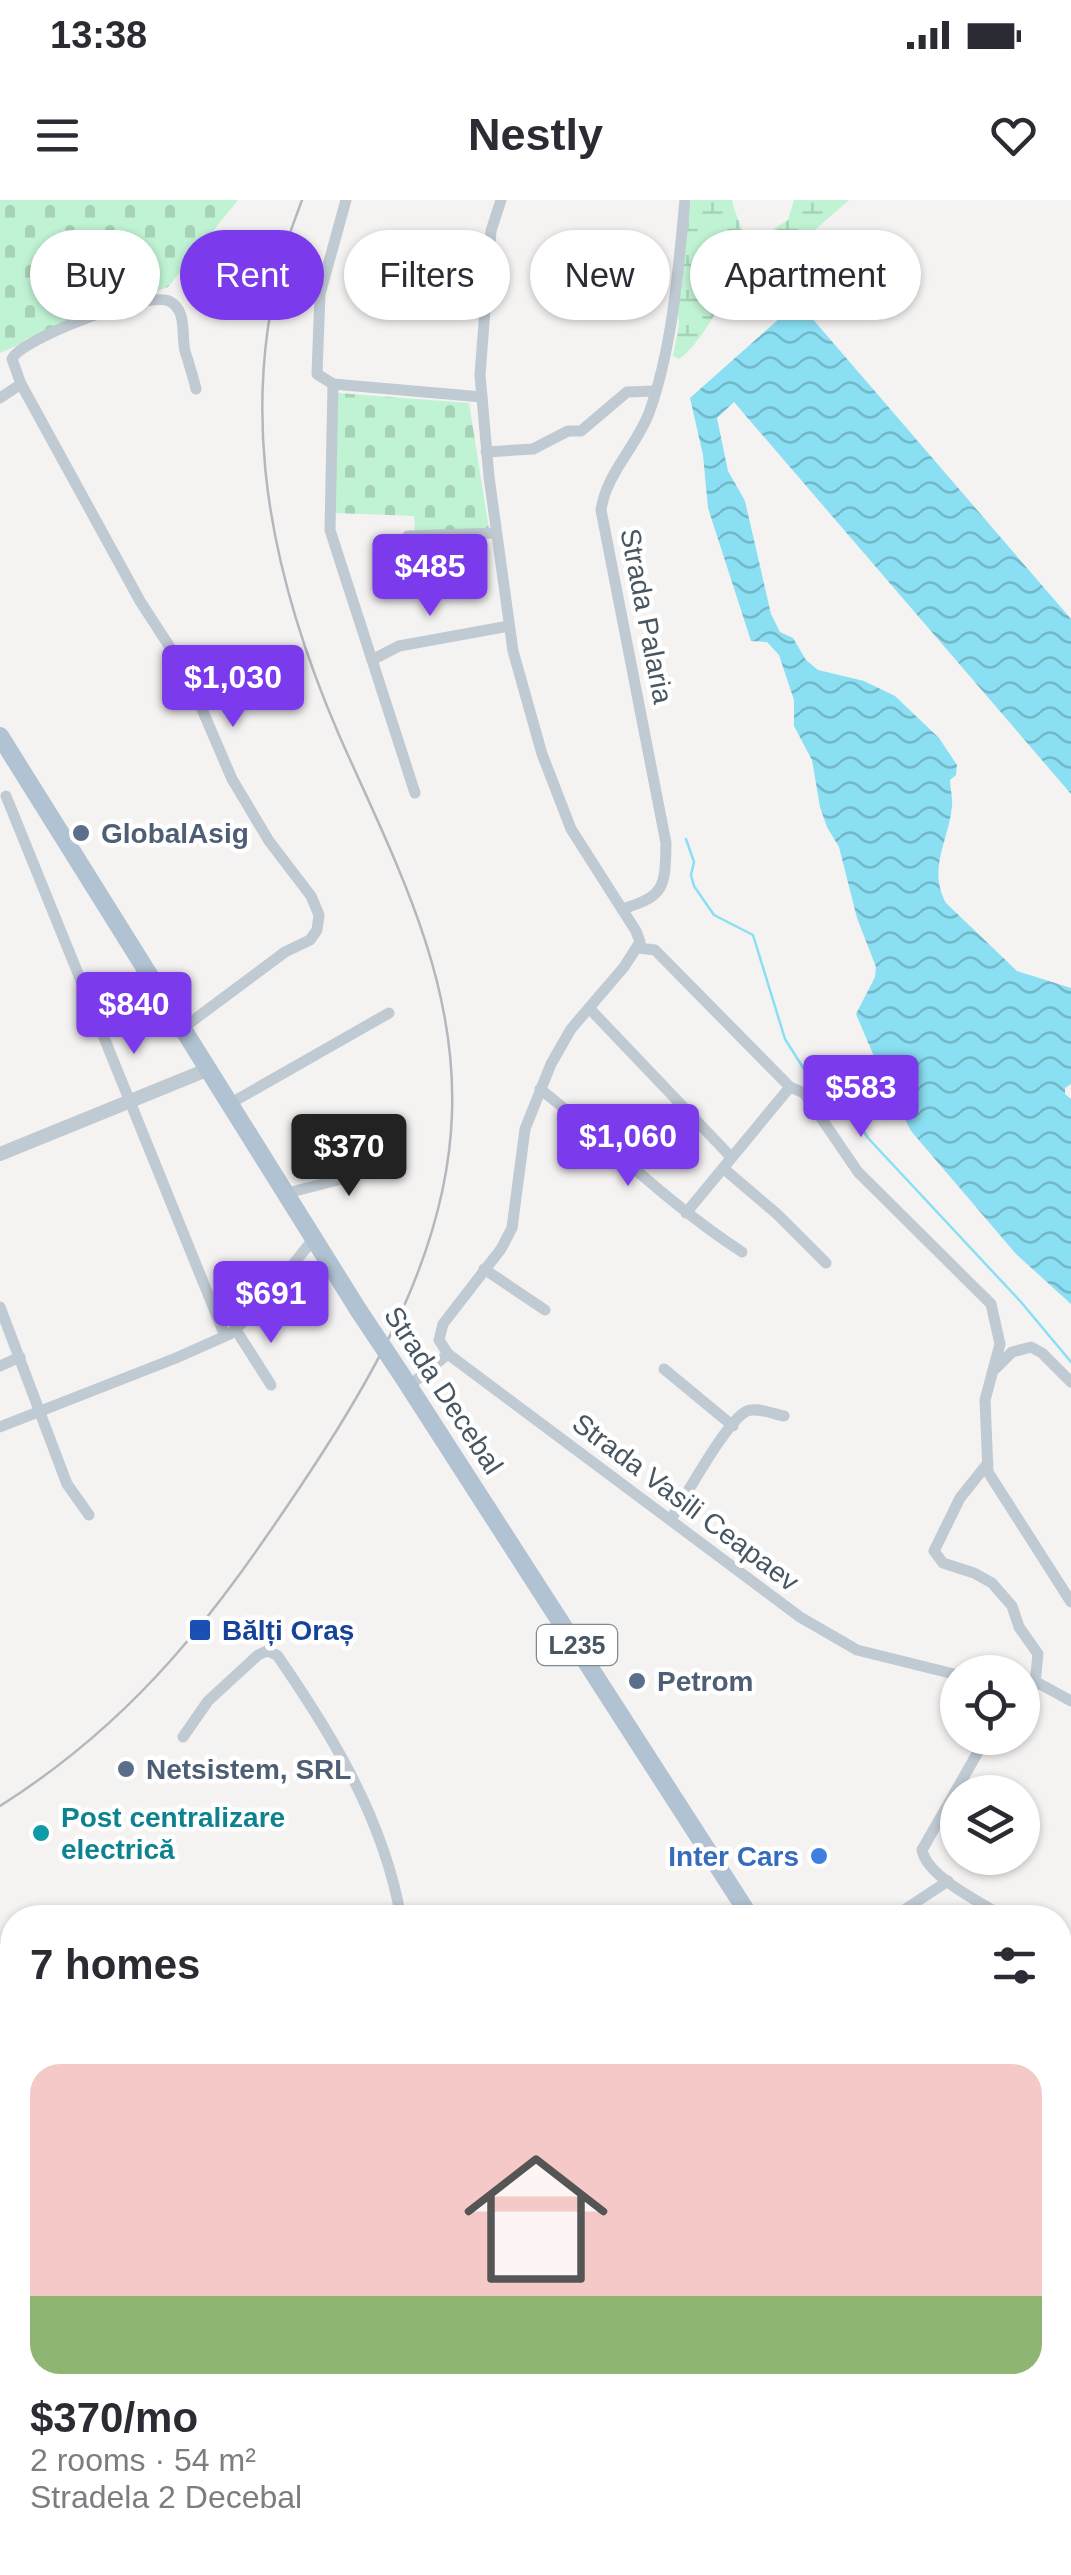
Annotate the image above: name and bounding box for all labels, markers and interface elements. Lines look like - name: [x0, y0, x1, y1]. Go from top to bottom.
- text: 13:38: [50, 14, 147, 56]
- icon: menu: [30, 108, 85, 163]
- icon: heart: [986, 108, 1041, 163]
- text: Nestly: [468, 109, 603, 160]
- chip: Buy: [30, 230, 160, 320]
- chip: Rent: [180, 230, 324, 320]
- chip: Filters: [344, 230, 510, 320]
- chip: New: [530, 230, 670, 320]
- chip: Apartment: [690, 230, 921, 320]
- street label: Strada Palaria: [614, 526, 679, 707]
- pin: $485: [371, 534, 489, 619]
- text: $485: [394, 548, 466, 584]
- pin: $1,030: [152, 645, 314, 730]
- text: $1,030: [184, 659, 282, 695]
- place label: GlobalAsig: [101, 818, 249, 849]
- marker: GlobalAsig: [70, 822, 92, 844]
- pin: $840: [75, 972, 193, 1057]
- text: $840: [98, 986, 170, 1022]
- pin: $583: [802, 1055, 920, 1140]
- text: $583: [825, 1069, 897, 1105]
- pin: $1,060: [547, 1104, 709, 1189]
- pin: $370: [290, 1114, 408, 1199]
- text: $1,060: [579, 1118, 677, 1154]
- text: $370: [313, 1128, 385, 1164]
- pin: $691: [212, 1261, 330, 1346]
- text: $691: [235, 1275, 307, 1311]
- street label: Strada Decebal: [378, 1301, 509, 1480]
- street label: Strada Vasili Ceapaev: [567, 1407, 805, 1598]
- place label: Bălți Oraș: [222, 1615, 354, 1646]
- marker: Bălți Oraș: [187, 1617, 213, 1643]
- road number: L235: [537, 1625, 617, 1665]
- map controls: [940, 1655, 1040, 1875]
- button: locate: [940, 1655, 1040, 1755]
- place label: Petrom: [657, 1666, 753, 1697]
- marker: Petrom: [626, 1670, 648, 1692]
- place label: Netsistem, SRL: [146, 1754, 351, 1785]
- marker: Netsistem, SRL: [115, 1758, 137, 1780]
- button: layers: [940, 1775, 1040, 1875]
- place label: Post centralizare electrică: [61, 1802, 285, 1865]
- marker: Post centralizare electrică: [30, 1822, 52, 1844]
- place label: Inter Cars: [668, 1841, 799, 1872]
- marker: Inter Cars: [808, 1845, 830, 1867]
- icon: filters: [987, 1938, 1042, 1993]
- text: 7 homes: [30, 1941, 200, 1988]
- icon: home: [446, 2129, 626, 2309]
- text: $370/mo: [30, 2394, 198, 2441]
- text: 2 rooms · 54 m²: [30, 2442, 256, 2478]
- text: Stradela 2 Decebal: [30, 2479, 302, 2515]

